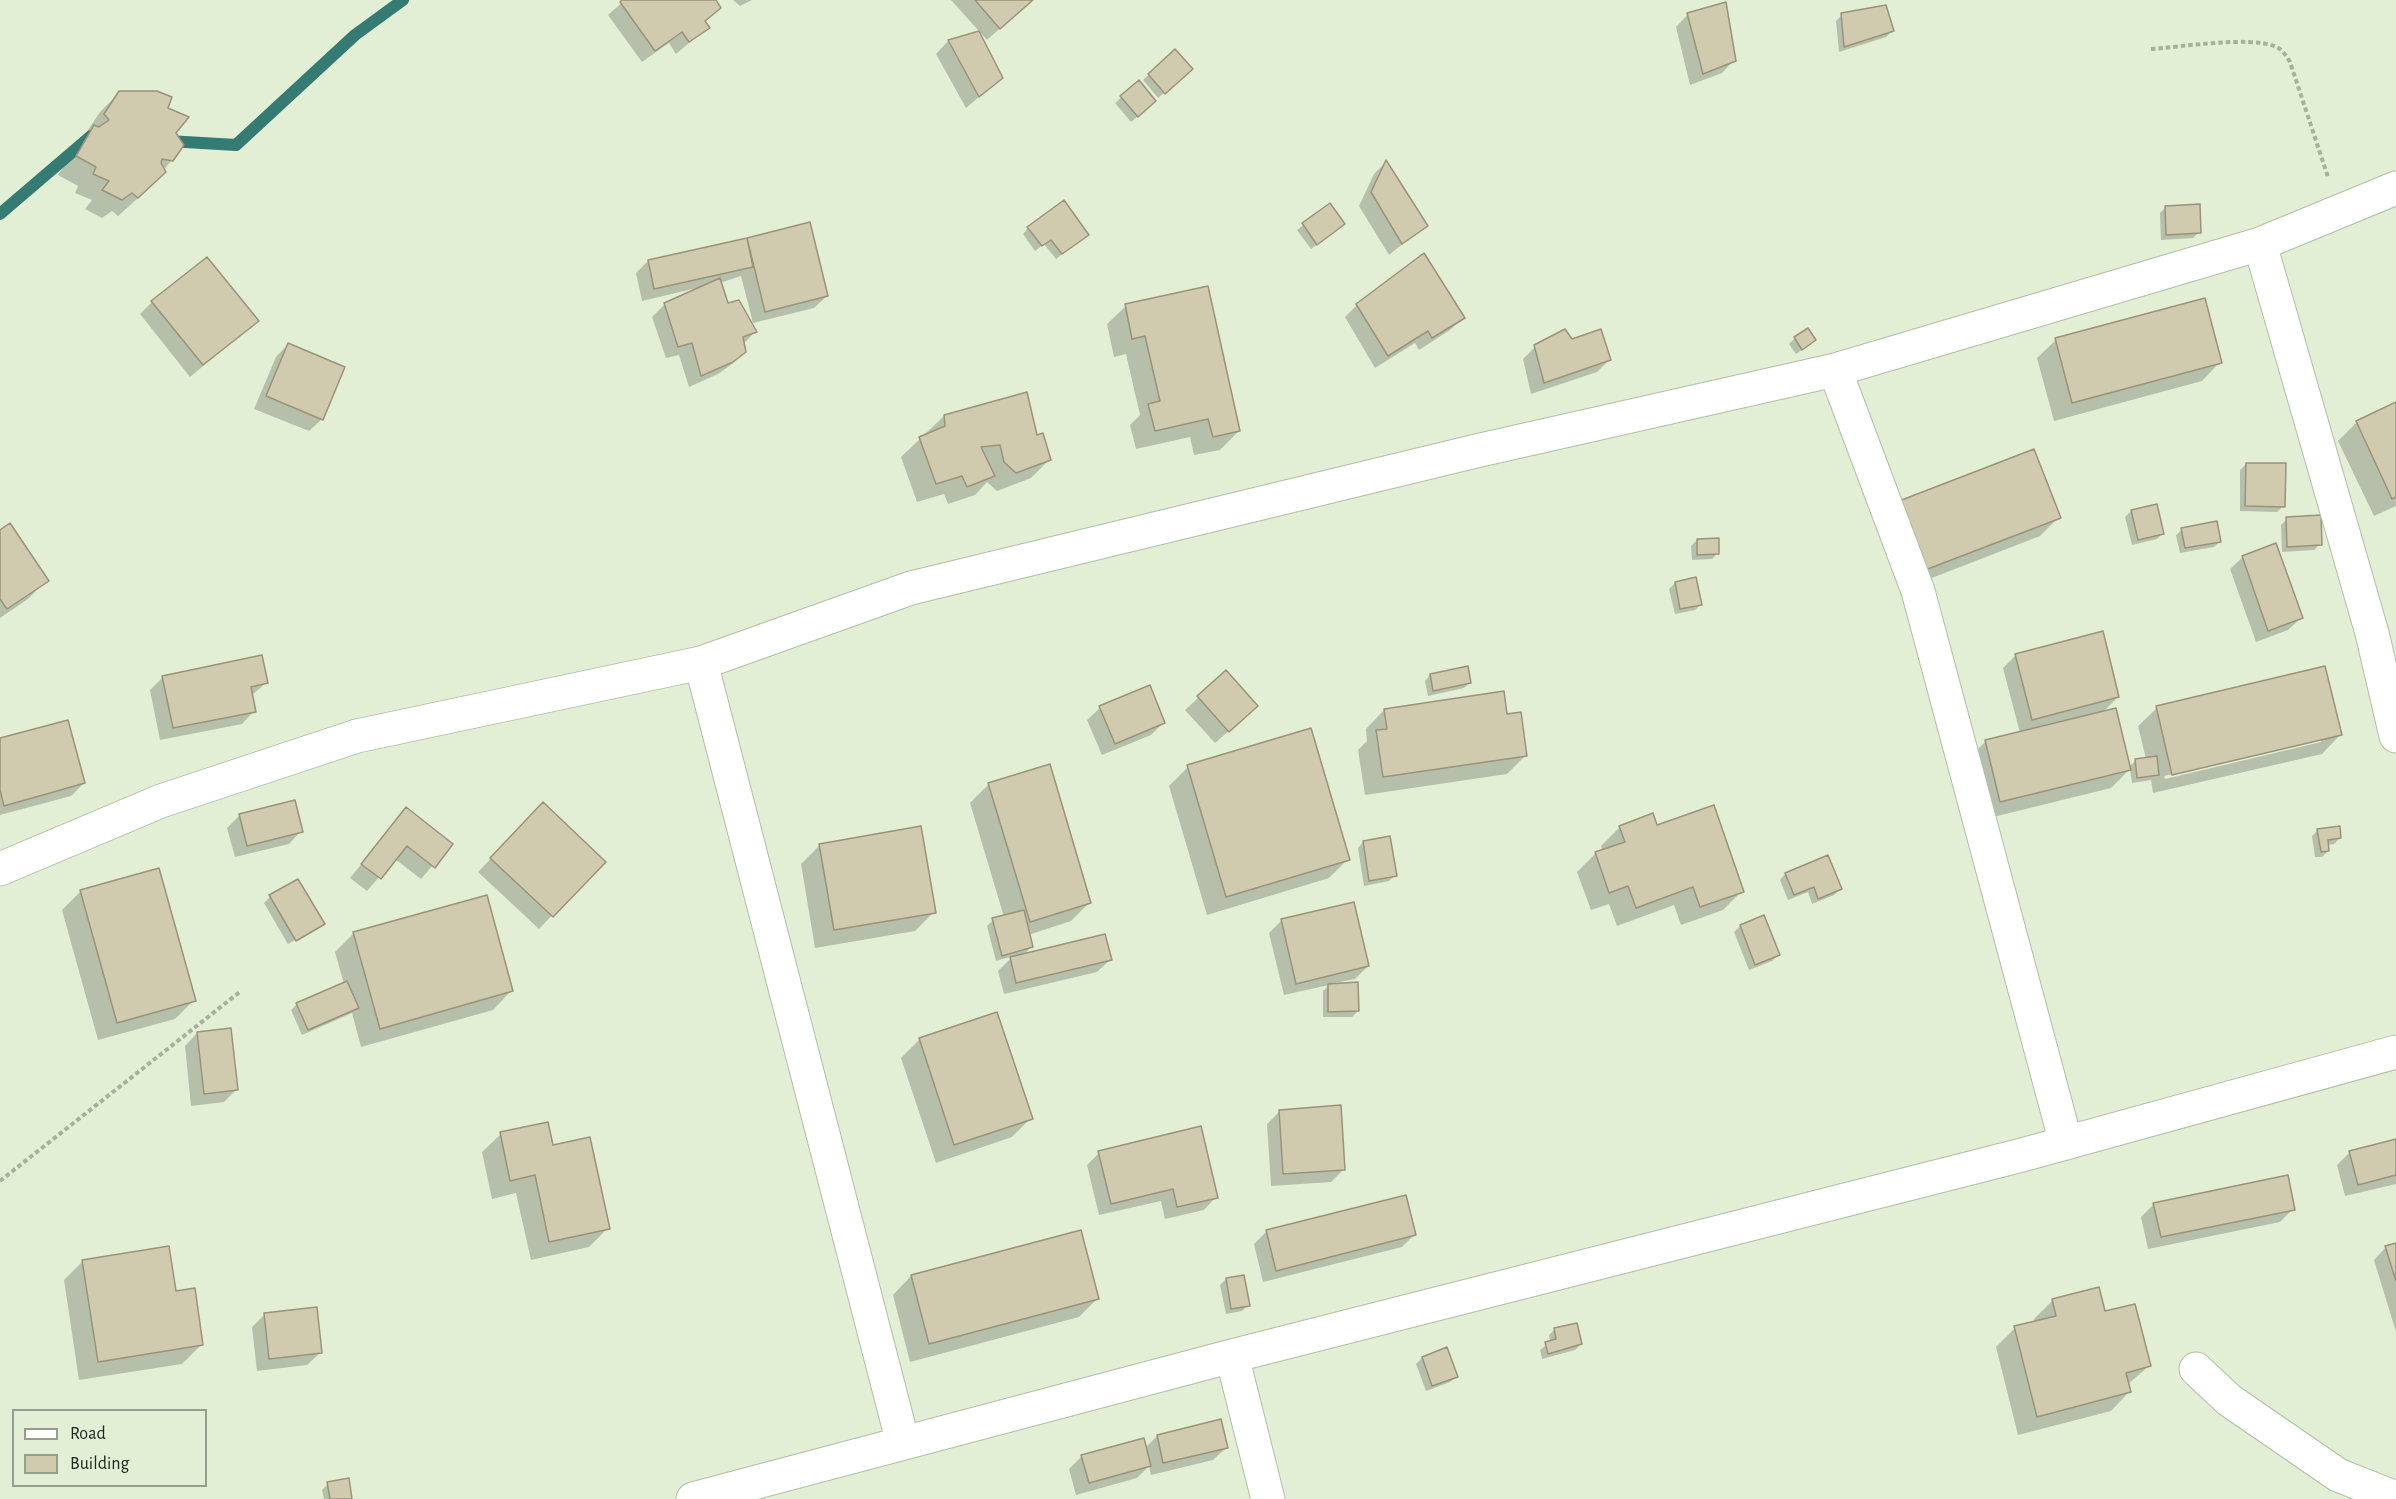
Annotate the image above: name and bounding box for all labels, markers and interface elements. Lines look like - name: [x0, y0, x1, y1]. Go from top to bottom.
- legend: [12, 1409, 207, 1487]
- text: Road: [70, 1425, 106, 1443]
- text: Building: [70, 1455, 129, 1473]

